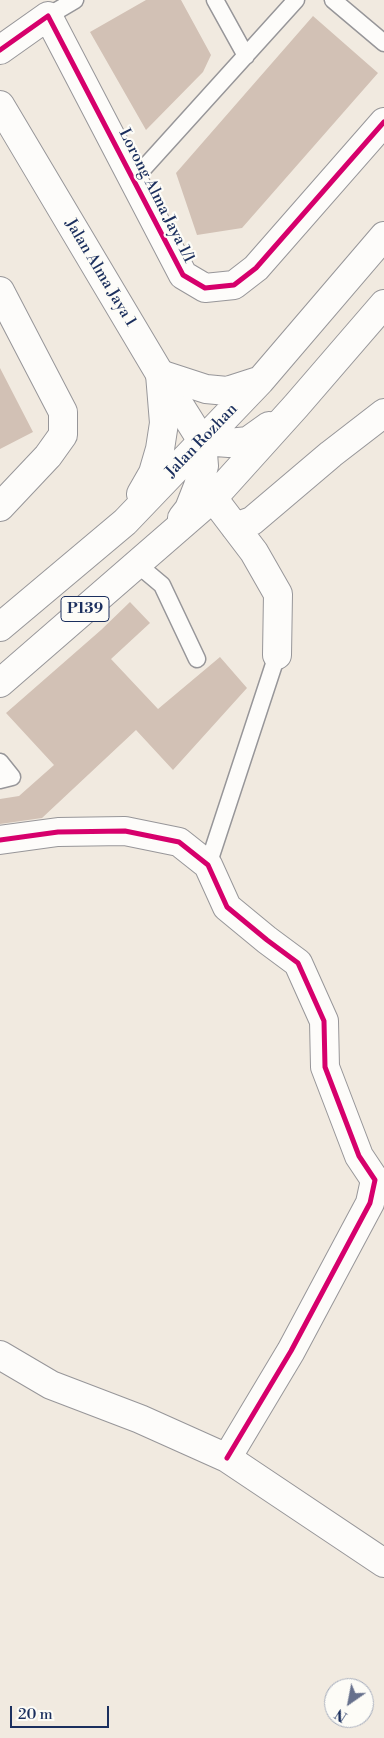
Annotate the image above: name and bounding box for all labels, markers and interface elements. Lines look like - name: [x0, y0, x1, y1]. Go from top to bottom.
- street label: Lorong Alma Jaya 1/1: [114, 126, 198, 266]
- street label: Jalan Alma Jaya 1: [60, 216, 140, 330]
- street label: Jalan Rozhan: [162, 400, 242, 482]
- road number: P139: [61, 596, 109, 622]
- north arrow: [324, 1678, 374, 1728]
- scale bar: [12, 1696, 111, 1728]
- text: N: [332, 1704, 351, 1725]
- text: 20 m: [18, 1705, 53, 1724]

